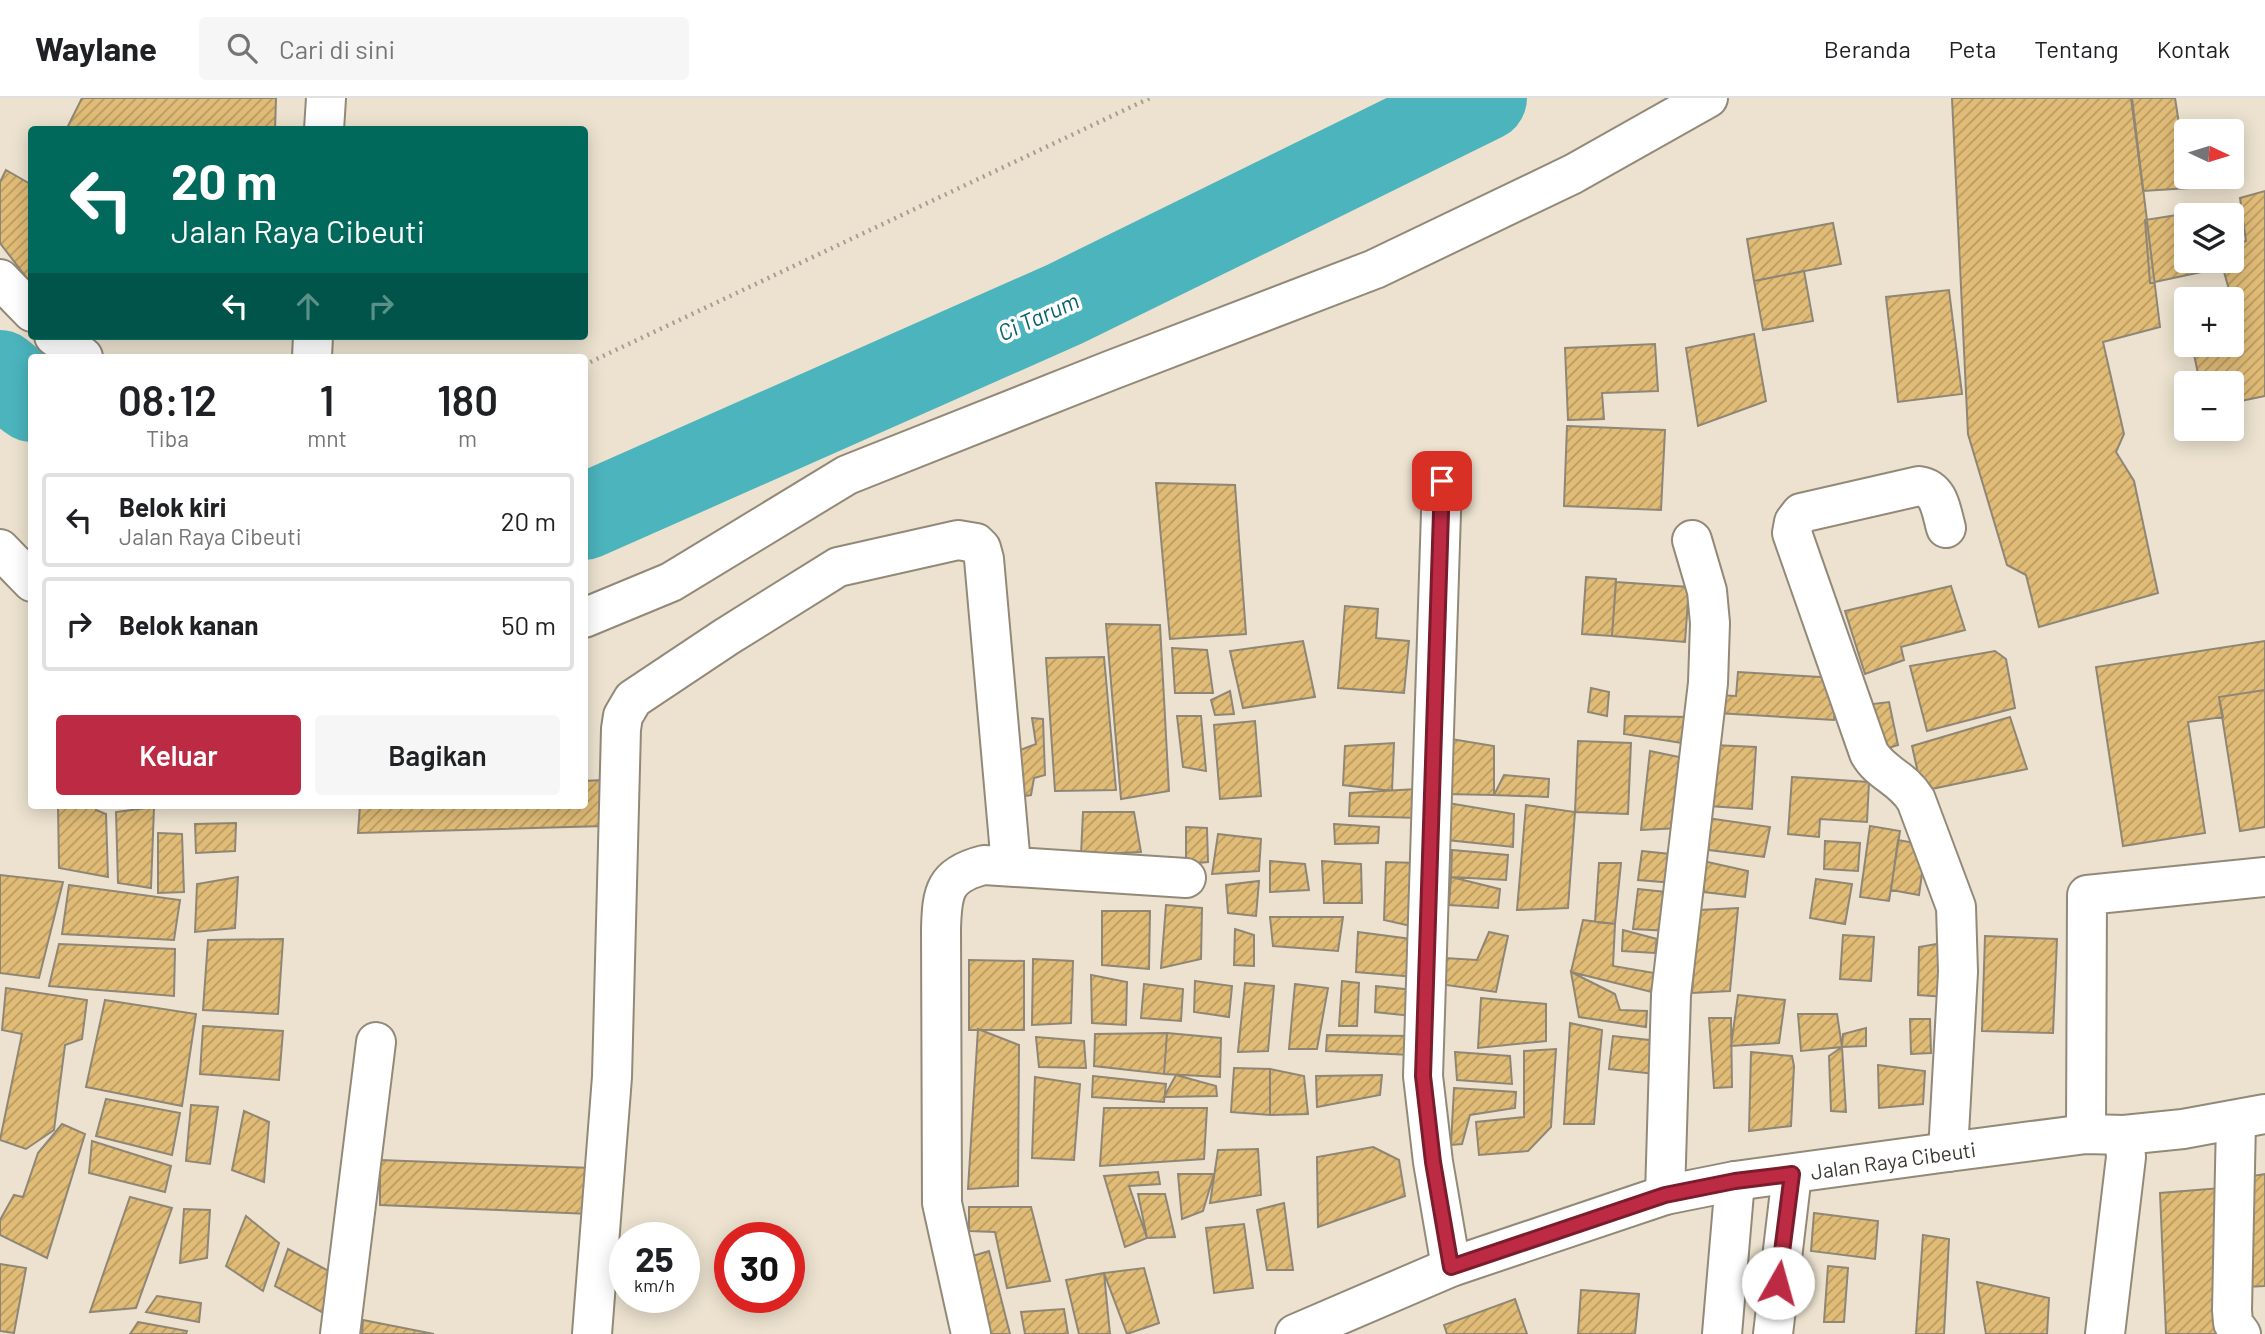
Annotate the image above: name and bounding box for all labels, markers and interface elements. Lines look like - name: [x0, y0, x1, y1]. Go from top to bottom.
- search box: [199, 17, 689, 80]
- text: Waylane: [35, 28, 157, 68]
- icon: search: [223, 29, 261, 67]
- text: Cari di sini: [279, 33, 395, 64]
- text: Beranda: [1824, 34, 1911, 63]
- text: Peta: [1949, 34, 1996, 63]
- text: Tentang: [2034, 34, 2119, 63]
- text: Kontak: [2157, 34, 2230, 63]
- north arrow: [2174, 119, 2244, 189]
- map controls: [2174, 119, 2244, 441]
- text: 20 m: [171, 151, 277, 210]
- icon: left: [56, 154, 147, 245]
- button: layers: [2174, 203, 2244, 273]
- text: Jalan Raya Cibeuti: [171, 211, 425, 249]
- water label: Ci Tarum: [993, 286, 1083, 346]
- icon: left: [216, 287, 254, 325]
- icon: ahead: [289, 287, 327, 325]
- icon: right: [362, 287, 400, 325]
- button: +: [2174, 287, 2244, 357]
- button: −: [2174, 371, 2244, 441]
- text: 08:12: [118, 374, 217, 424]
- text: 1: [320, 374, 334, 424]
- text: 180: [437, 374, 498, 424]
- text: Tiba: [146, 424, 189, 452]
- text: mnt: [307, 424, 347, 452]
- text: m: [458, 424, 477, 452]
- pin: [1412, 451, 1472, 511]
- icon: arrive: [1423, 462, 1461, 500]
- text: Belok kiri: [119, 491, 226, 522]
- icon: left: [60, 501, 98, 539]
- text: 20 m: [501, 505, 556, 536]
- text: Jalan Raya Cibeuti: [119, 522, 302, 550]
- icon: right: [60, 605, 98, 643]
- text: Belok kanan: [119, 609, 258, 640]
- text: 50 m: [501, 609, 556, 640]
- button: Keluar: [56, 715, 301, 795]
- button: Bagikan: [315, 715, 560, 795]
- street label: Jalan Raya Cibeuti: [1809, 1136, 1977, 1184]
- speed limit sign: 30: [714, 1222, 805, 1313]
- text: 25: [635, 1237, 674, 1279]
- position arrow: [1741, 1246, 1815, 1320]
- text: km/h: [634, 1274, 675, 1296]

